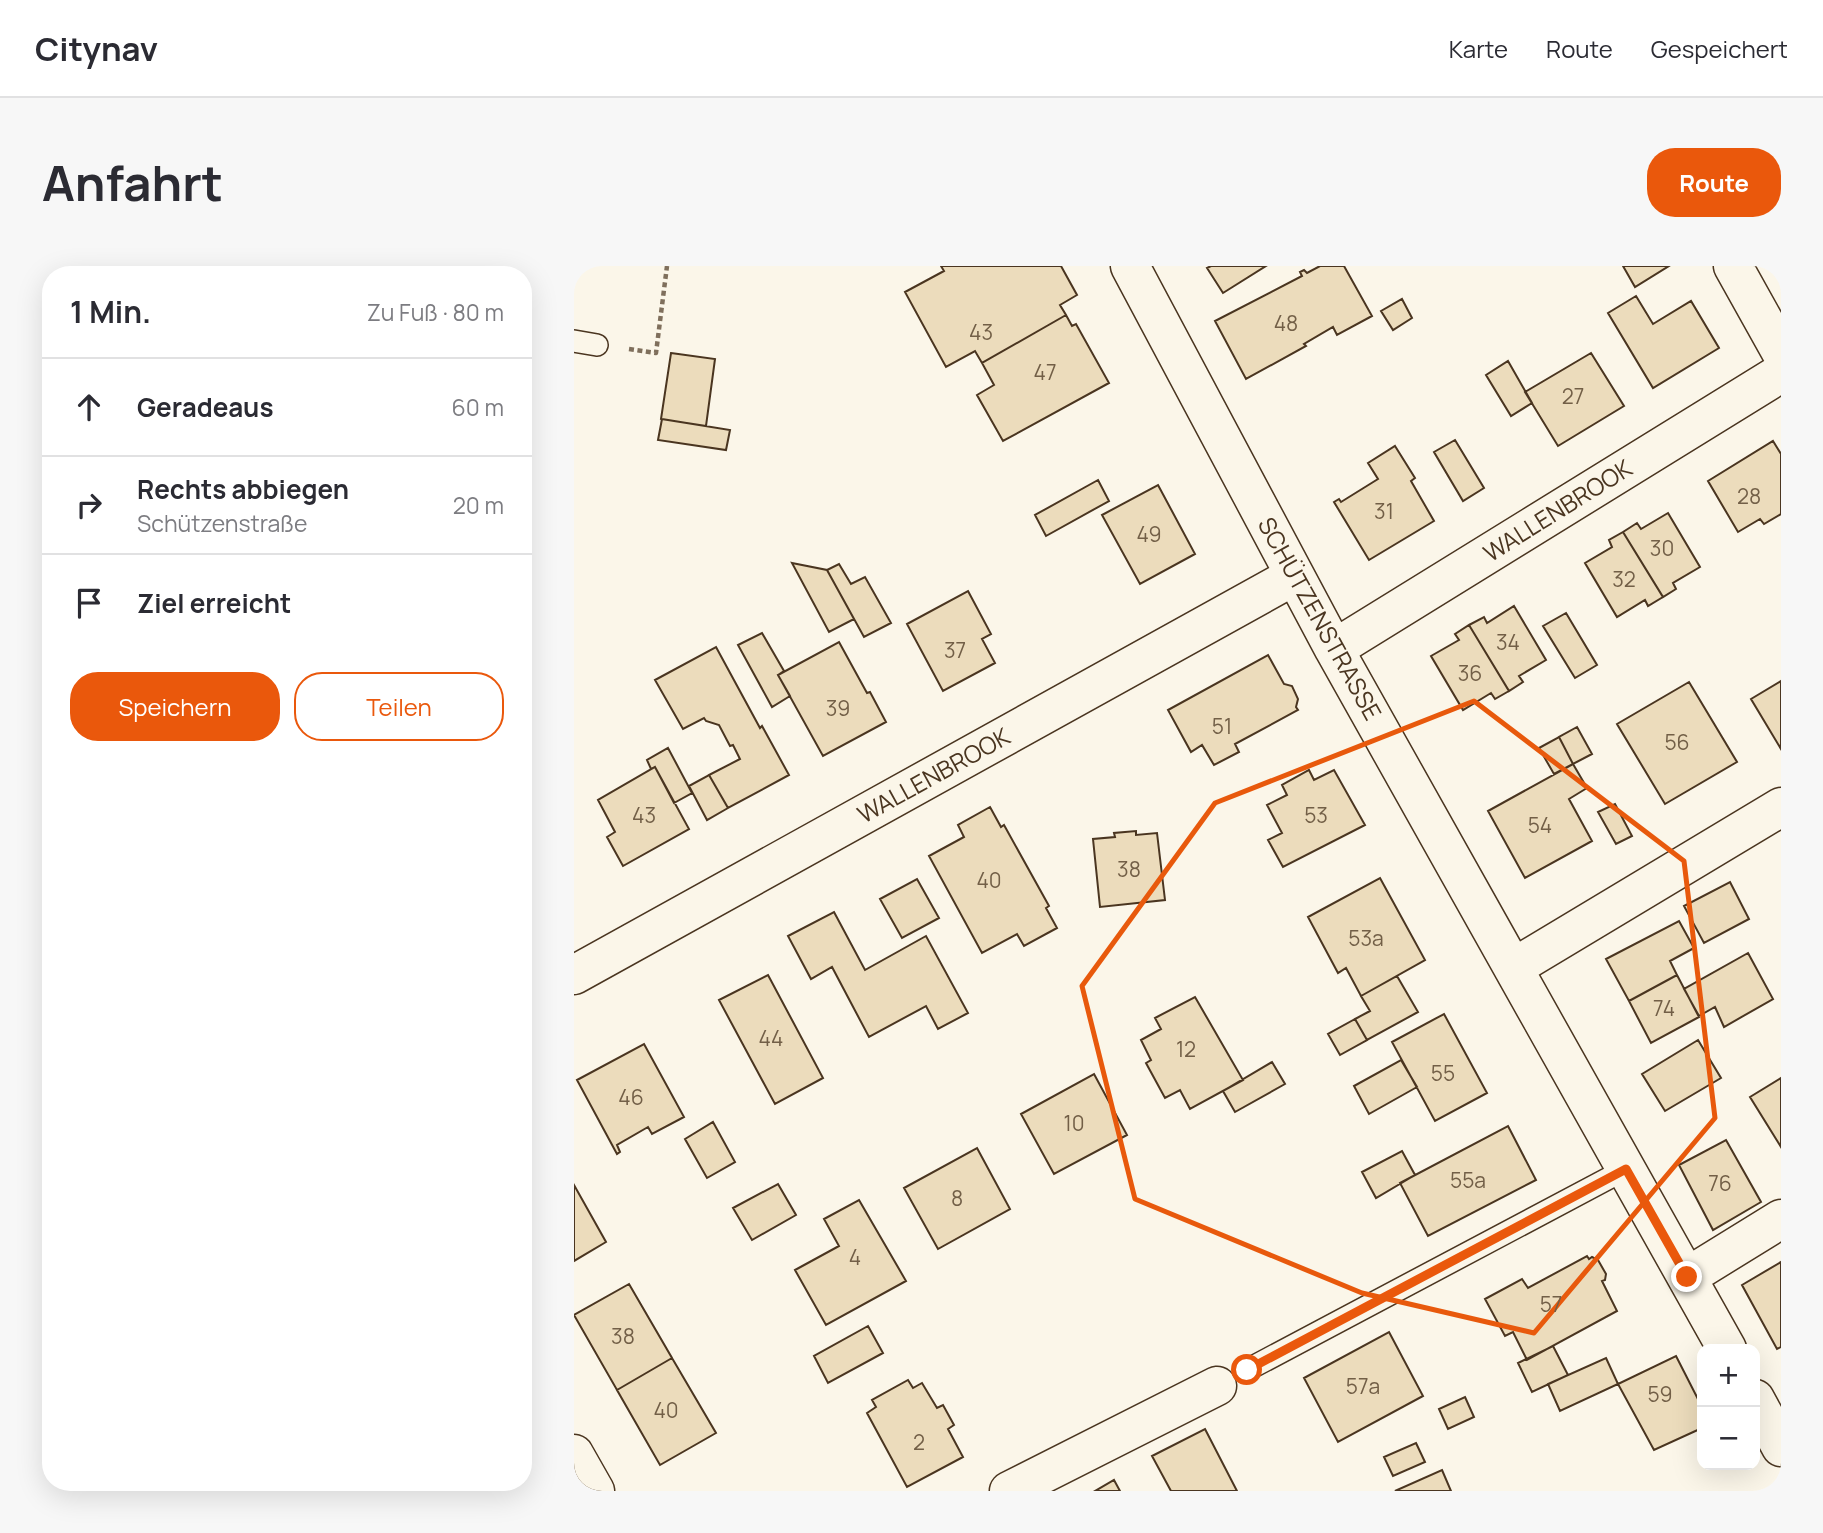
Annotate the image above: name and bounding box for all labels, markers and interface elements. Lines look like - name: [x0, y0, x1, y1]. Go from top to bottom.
- text: Citynav: [35, 26, 158, 71]
- text: Karte: [1449, 32, 1508, 65]
- text: Route: [1546, 32, 1613, 65]
- text: Gespeichert: [1651, 32, 1788, 65]
- button: Route: [1647, 148, 1781, 217]
- text: Anfahrt: [42, 149, 223, 216]
- text: 1 Min.: [70, 291, 151, 332]
- text: Zu Fuß · 80 m: [367, 296, 504, 328]
- house number: 48: [1274, 309, 1298, 337]
- house number: 43: [969, 318, 993, 346]
- house number: 47: [1034, 358, 1056, 386]
- house number: 27: [1562, 382, 1584, 410]
- icon: ahead: [70, 388, 108, 426]
- text: Geradeaus: [137, 389, 273, 425]
- text: 60 m: [452, 391, 504, 423]
- street label: WALLENBROOK: [1477, 450, 1638, 569]
- text: Rechts abbiegen: [137, 471, 349, 507]
- house number: 28: [1737, 482, 1761, 510]
- icon: right: [70, 486, 108, 524]
- text: 20 m: [453, 489, 504, 521]
- house number: 31: [1374, 497, 1394, 525]
- text: Schützenstraße: [137, 507, 308, 539]
- street label: SCHÜTZENSTRASSE: [1251, 511, 1390, 726]
- house number: 49: [1136, 520, 1162, 548]
- house number: 30: [1650, 534, 1674, 562]
- house number: 32: [1612, 565, 1636, 593]
- icon: arrive: [70, 584, 108, 622]
- text: Ziel erreicht: [137, 585, 291, 621]
- house number: 34: [1496, 628, 1520, 656]
- house number: 37: [944, 636, 966, 664]
- house number: 36: [1458, 659, 1482, 687]
- button: Speichern: [70, 672, 280, 741]
- button: Teilen: [294, 672, 504, 741]
- house number: 39: [826, 694, 850, 722]
- house number: 51: [1212, 712, 1232, 740]
- street label: WALLENBROOK: [851, 719, 1016, 830]
- house number: 56: [1664, 728, 1690, 756]
- house number: 43: [632, 801, 656, 829]
- house number: 53: [1304, 801, 1328, 829]
- house number: 54: [1528, 811, 1552, 839]
- house number: 38: [1117, 855, 1141, 883]
- house number: 40: [976, 866, 1002, 894]
- house number: 53a: [1348, 924, 1384, 952]
- house number: 74: [1653, 994, 1675, 1022]
- house number: 44: [759, 1024, 783, 1052]
- house number: 12: [1176, 1035, 1196, 1063]
- house number: 55: [1431, 1059, 1455, 1087]
- house number: 46: [618, 1083, 644, 1111]
- house number: 10: [1064, 1109, 1085, 1137]
- house number: 55a: [1450, 1166, 1486, 1194]
- house number: 76: [1708, 1169, 1732, 1197]
- house number: 8: [951, 1184, 963, 1212]
- house number: 4: [849, 1243, 861, 1271]
- route end: [1671, 1261, 1702, 1292]
- house number: 57: [1540, 1290, 1562, 1318]
- house number: 38: [611, 1322, 635, 1350]
- map controls: [1697, 1344, 1760, 1470]
- button: +: [1697, 1344, 1760, 1407]
- route start: [1231, 1354, 1262, 1385]
- house number: 57a: [1346, 1372, 1380, 1400]
- house number: 59: [1647, 1380, 1673, 1408]
- house number: 40: [653, 1396, 679, 1424]
- button: −: [1697, 1407, 1760, 1470]
- house number: 2: [913, 1428, 925, 1456]

